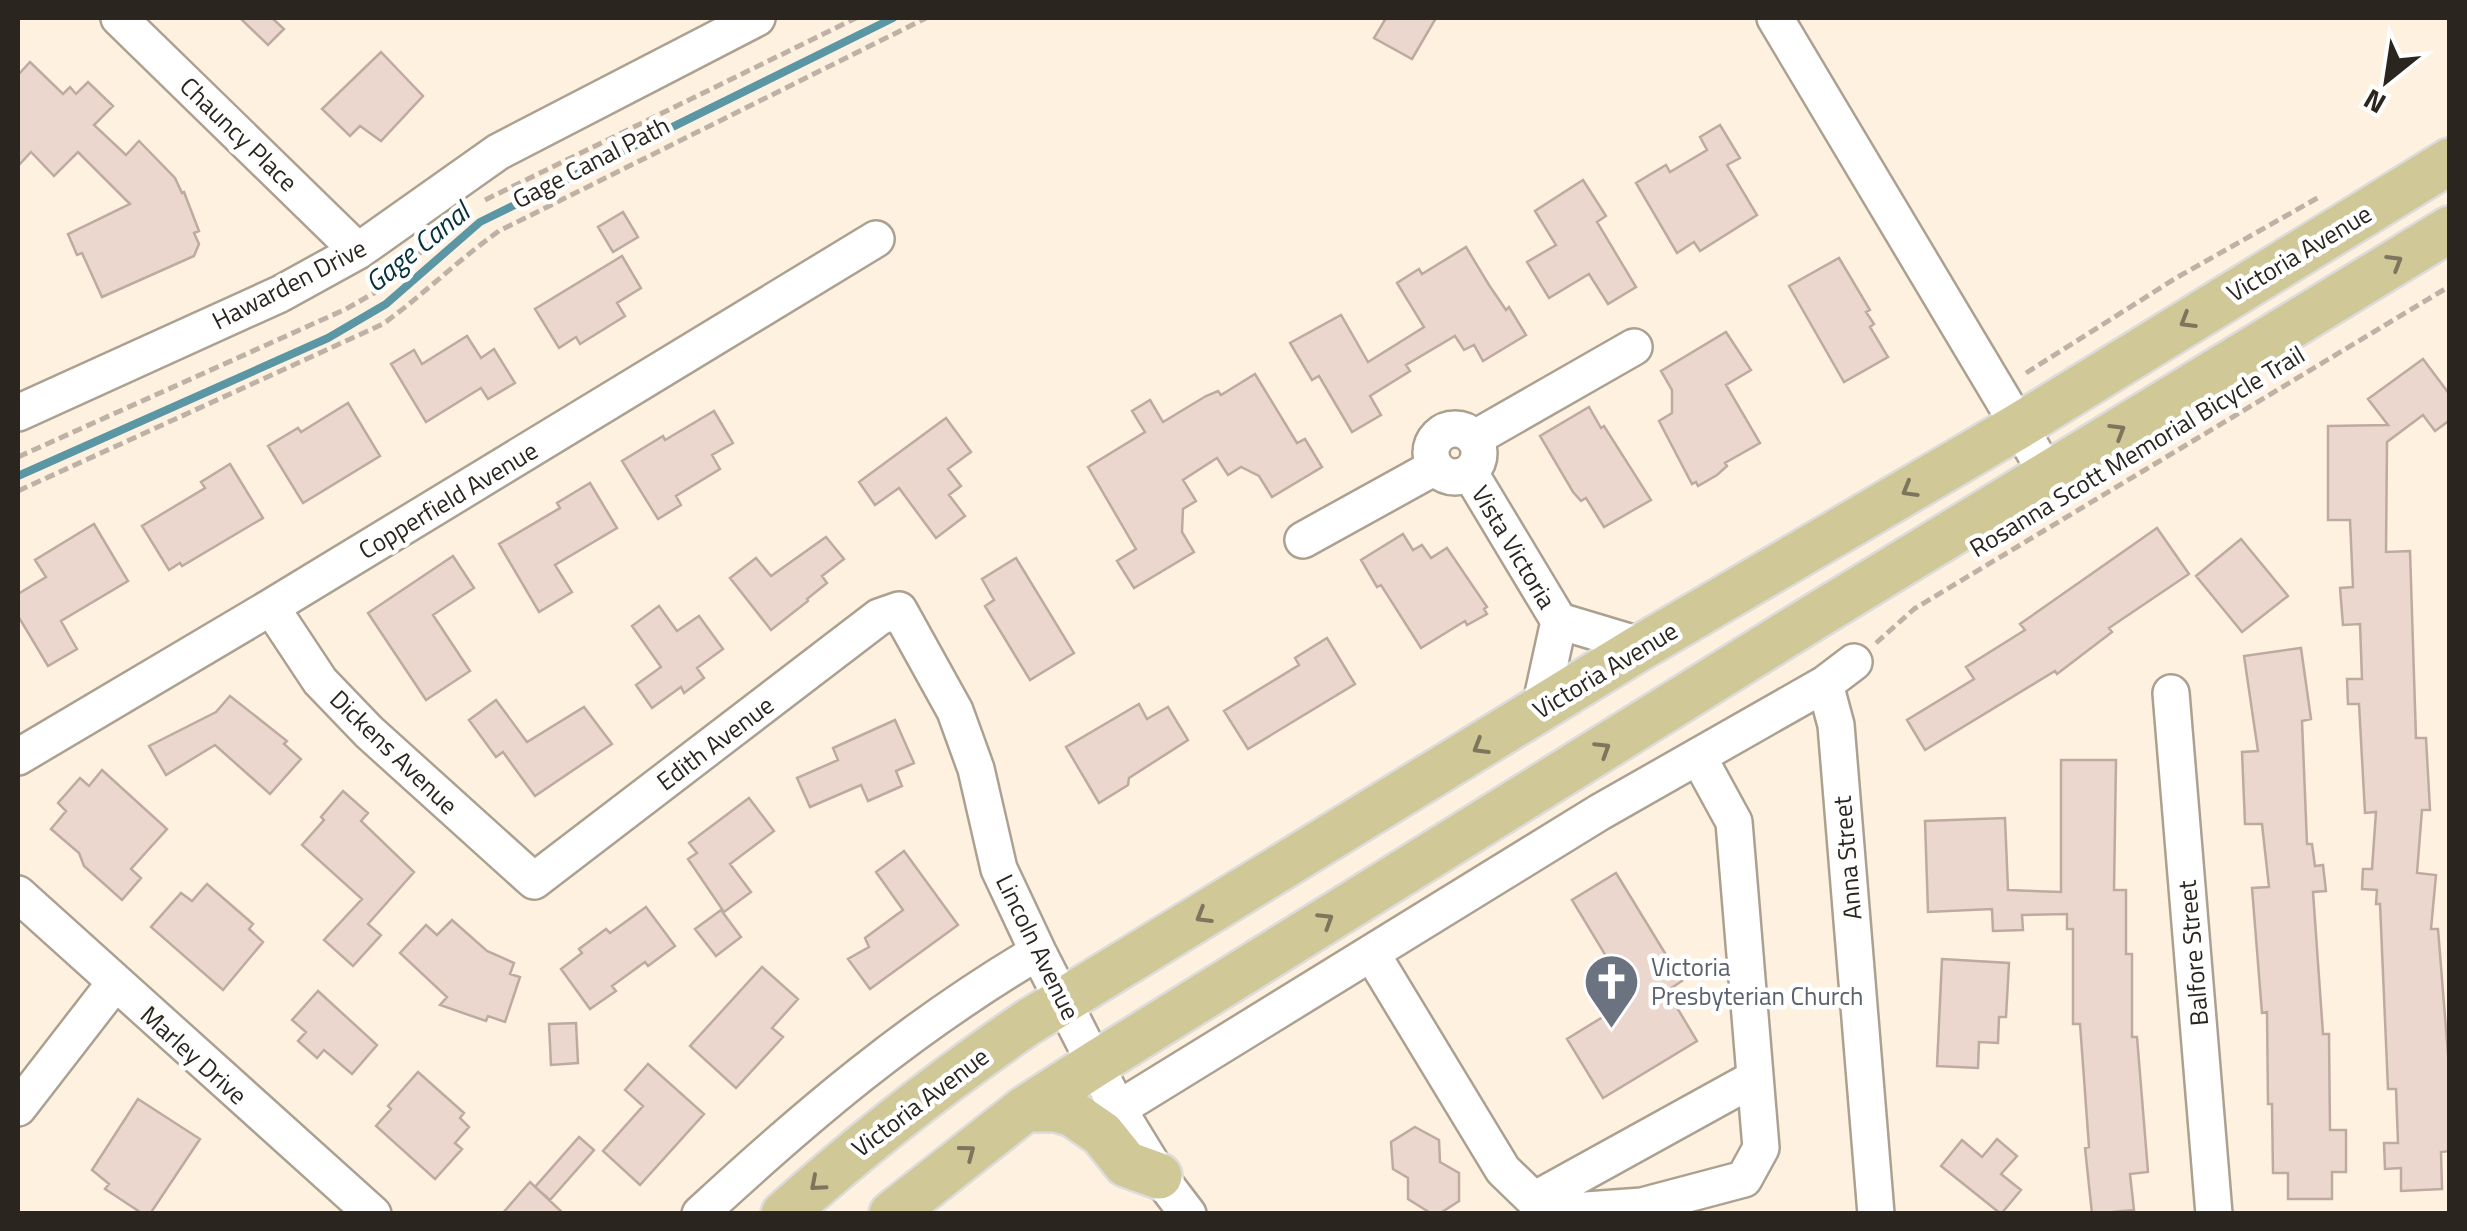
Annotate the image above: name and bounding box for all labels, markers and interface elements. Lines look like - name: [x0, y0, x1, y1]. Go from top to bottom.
- north arrow: [2337, 30, 2437, 130]
- street label: Chauncy Place: [171, 68, 307, 200]
- text: N: [2355, 79, 2393, 126]
- street label: Gage Canal Path: [506, 106, 676, 218]
- water label: Gage Canal: [355, 189, 481, 302]
- street label: Victoria Avenue: [2219, 195, 2379, 311]
- street label: Hawarden Drive: [205, 229, 373, 339]
- one-way arrow: [2384, 255, 2402, 274]
- one-way arrow: [2180, 309, 2198, 328]
- street label: Rosanna Scott Memorial Bicycle Trail: [1962, 336, 2312, 566]
- one-way arrow: [2107, 424, 2125, 443]
- street label: Copperfield Avenue: [351, 431, 545, 569]
- street label: Vista Victoria: [1462, 478, 1566, 616]
- one-way arrow: [1902, 478, 1920, 497]
- street label: Victoria Avenue: [1525, 612, 1685, 728]
- street label: Dickens Avenue: [321, 681, 467, 823]
- street label: Edith Avenue: [648, 686, 782, 800]
- one-way arrow: [1473, 735, 1491, 754]
- one-way arrow: [1592, 742, 1610, 761]
- street label: Anna Street: [1823, 794, 1871, 922]
- street label: Lincoln Avenue: [986, 868, 1090, 1026]
- street label: Balfore Street: [2168, 878, 2218, 1027]
- one-way arrow: [1195, 904, 1213, 923]
- one-way arrow: [1316, 913, 1334, 932]
- place label: Victoria Presbyterian Church: [1651, 948, 1863, 1015]
- church icon: Victoria Presbyterian Church: [1582, 951, 1642, 1030]
- street label: Marley Drive: [132, 997, 256, 1113]
- street label: Victoria Avenue: [843, 1038, 997, 1166]
- one-way arrow: [957, 1147, 975, 1164]
- one-way arrow: [810, 1173, 829, 1191]

